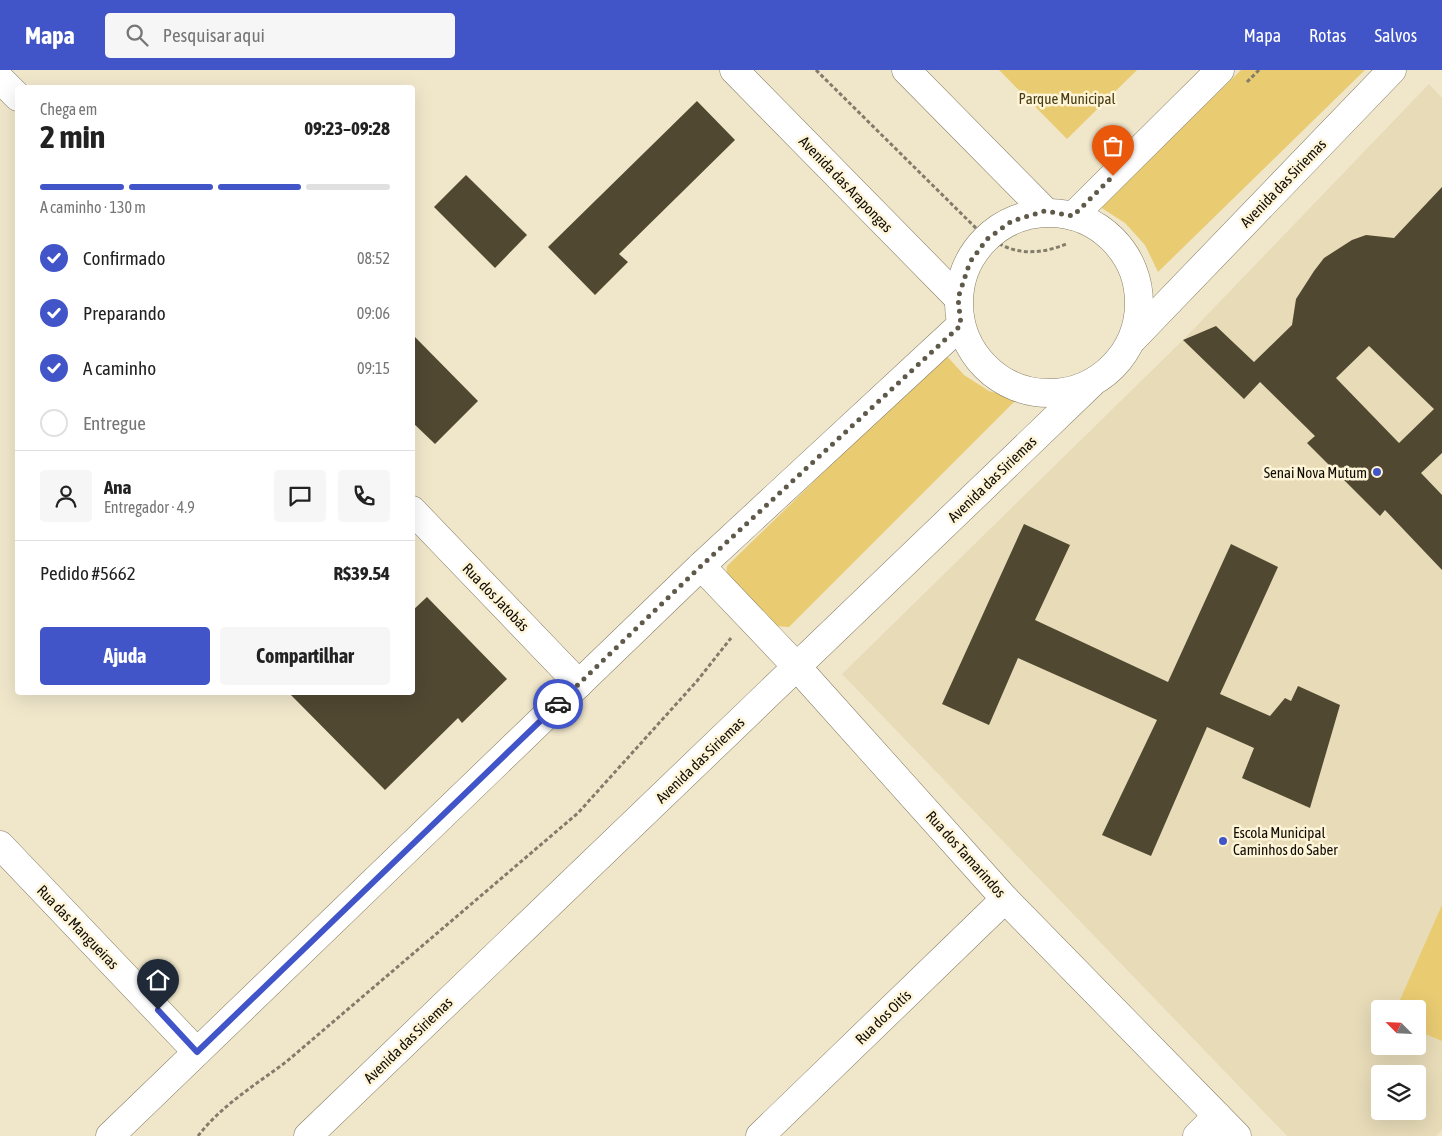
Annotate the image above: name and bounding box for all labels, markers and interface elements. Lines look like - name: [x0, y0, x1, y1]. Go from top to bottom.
- search box: [105, 13, 455, 58]
- icon: search: [123, 21, 151, 49]
- text: Mapa: [25, 22, 75, 49]
- text: Pesquisar aqui: [163, 24, 265, 46]
- text: Mapa: [1244, 25, 1281, 46]
- text: Rotas: [1309, 25, 1346, 46]
- text: Salvos: [1374, 25, 1417, 46]
- park label: Parque Municipal: [1019, 90, 1115, 107]
- text: Chega em: [40, 100, 97, 118]
- text: 09:23–09:28: [304, 117, 390, 139]
- text: 2 min: [40, 118, 105, 155]
- pin: [1092, 125, 1134, 176]
- street label: Avenida das Arapongas: [796, 132, 896, 236]
- icon: bag: [1099, 132, 1127, 160]
- street label: Avenida das Siriemas: [1237, 135, 1329, 231]
- text: A caminho · 130 m: [40, 198, 146, 216]
- icon: check: [40, 244, 68, 272]
- text: Confirmado: [83, 247, 165, 269]
- text: 08:52: [357, 249, 390, 267]
- icon: check: [40, 299, 68, 327]
- text: Preparando: [83, 302, 166, 324]
- text: 09:06: [357, 304, 390, 322]
- icon: check: [40, 354, 68, 382]
- text: A caminho: [83, 357, 156, 379]
- text: 09:15: [357, 359, 390, 377]
- text: Entregue: [83, 412, 146, 434]
- street label: Avenida das Siriemas: [944, 433, 1040, 525]
- place label: Senai Nova Mutum: [1264, 464, 1367, 481]
- marker: Senai Nova Mutum: [1371, 466, 1383, 478]
- button: person: [40, 470, 92, 522]
- button: chat: [274, 470, 326, 522]
- button: phone: [338, 470, 390, 522]
- text: Ana: [104, 476, 131, 498]
- text: Entregador · 4.9: [104, 498, 195, 516]
- street label: Rua dos Jatobás: [459, 560, 533, 634]
- text: Pedido #5662: [40, 562, 136, 584]
- text: R$39.54: [333, 562, 390, 584]
- button: Ajuda: [40, 627, 210, 685]
- button: Compartilhar: [220, 627, 390, 685]
- courier: [533, 679, 583, 729]
- icon: car: [544, 690, 572, 718]
- street label: Avenida das Siriemas: [652, 714, 748, 806]
- street label: Rua dos Tamarindos: [923, 807, 1009, 901]
- place label: Escola Municipal Caminhos do Saber: [1233, 824, 1338, 858]
- marker: Escola Municipal Caminhos do Saber: [1217, 835, 1229, 847]
- street label: Rua das Mangueiras: [34, 882, 122, 972]
- pin: [137, 959, 179, 1010]
- icon: home: [144, 966, 172, 994]
- street label: Rua dos Oitís: [852, 986, 914, 1048]
- street label: Avenida das Siriemas: [360, 994, 456, 1086]
- north arrow: [1371, 1000, 1426, 1055]
- map controls: [1371, 1000, 1426, 1120]
- button: layers: [1371, 1065, 1426, 1120]

